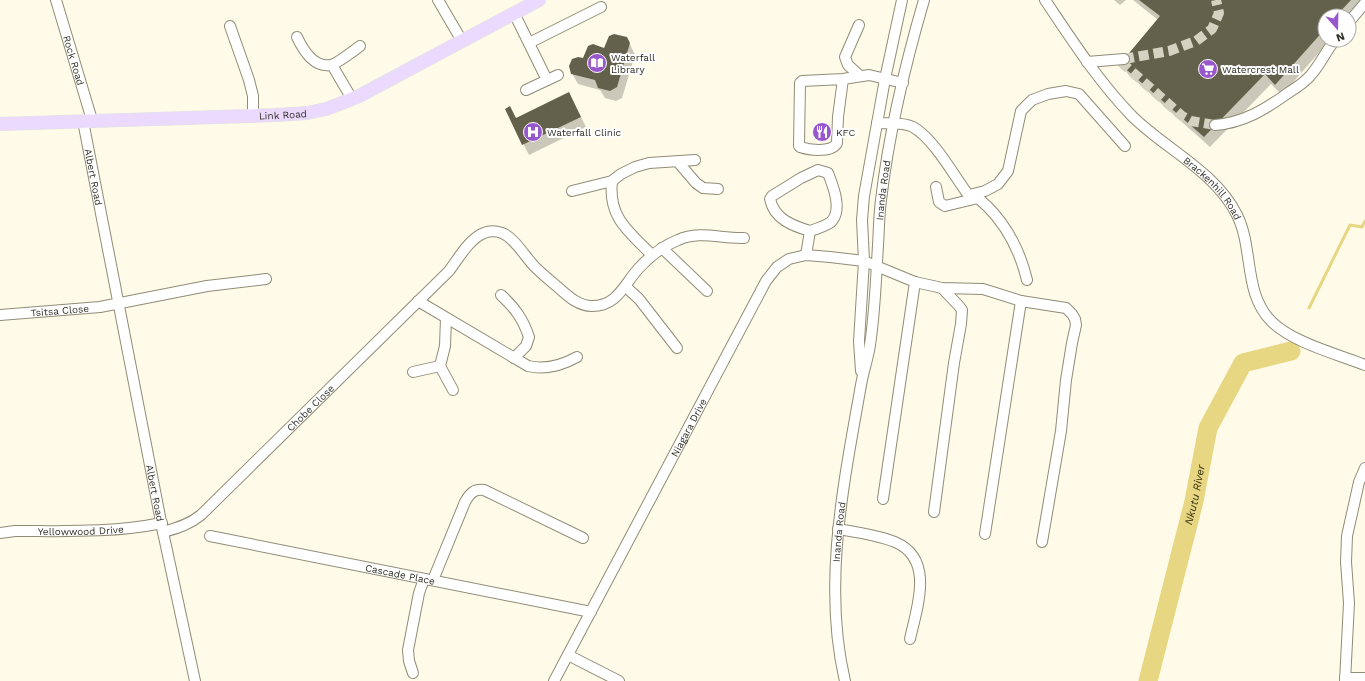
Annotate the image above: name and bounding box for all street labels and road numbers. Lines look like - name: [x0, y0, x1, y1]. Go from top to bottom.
- street label: Rock Road: [61, 34, 87, 87]
- street label: Link Road: [259, 108, 307, 121]
- street label: Albert Road: [83, 148, 105, 206]
- street label: Brackenhill Road: [1182, 154, 1244, 221]
- street label: Inanda Road: [874, 159, 892, 221]
- street label: Tsitsa Close: [30, 302, 90, 318]
- street label: Chobe Close: [284, 382, 336, 433]
- street label: Niagara Drive: [668, 396, 708, 458]
- street label: Albert Road: [145, 464, 166, 522]
- street label: Inanda Road: [830, 501, 847, 562]
- street label: Yellowwood Drive: [38, 523, 124, 537]
- street label: Cascade Place: [364, 562, 436, 586]

